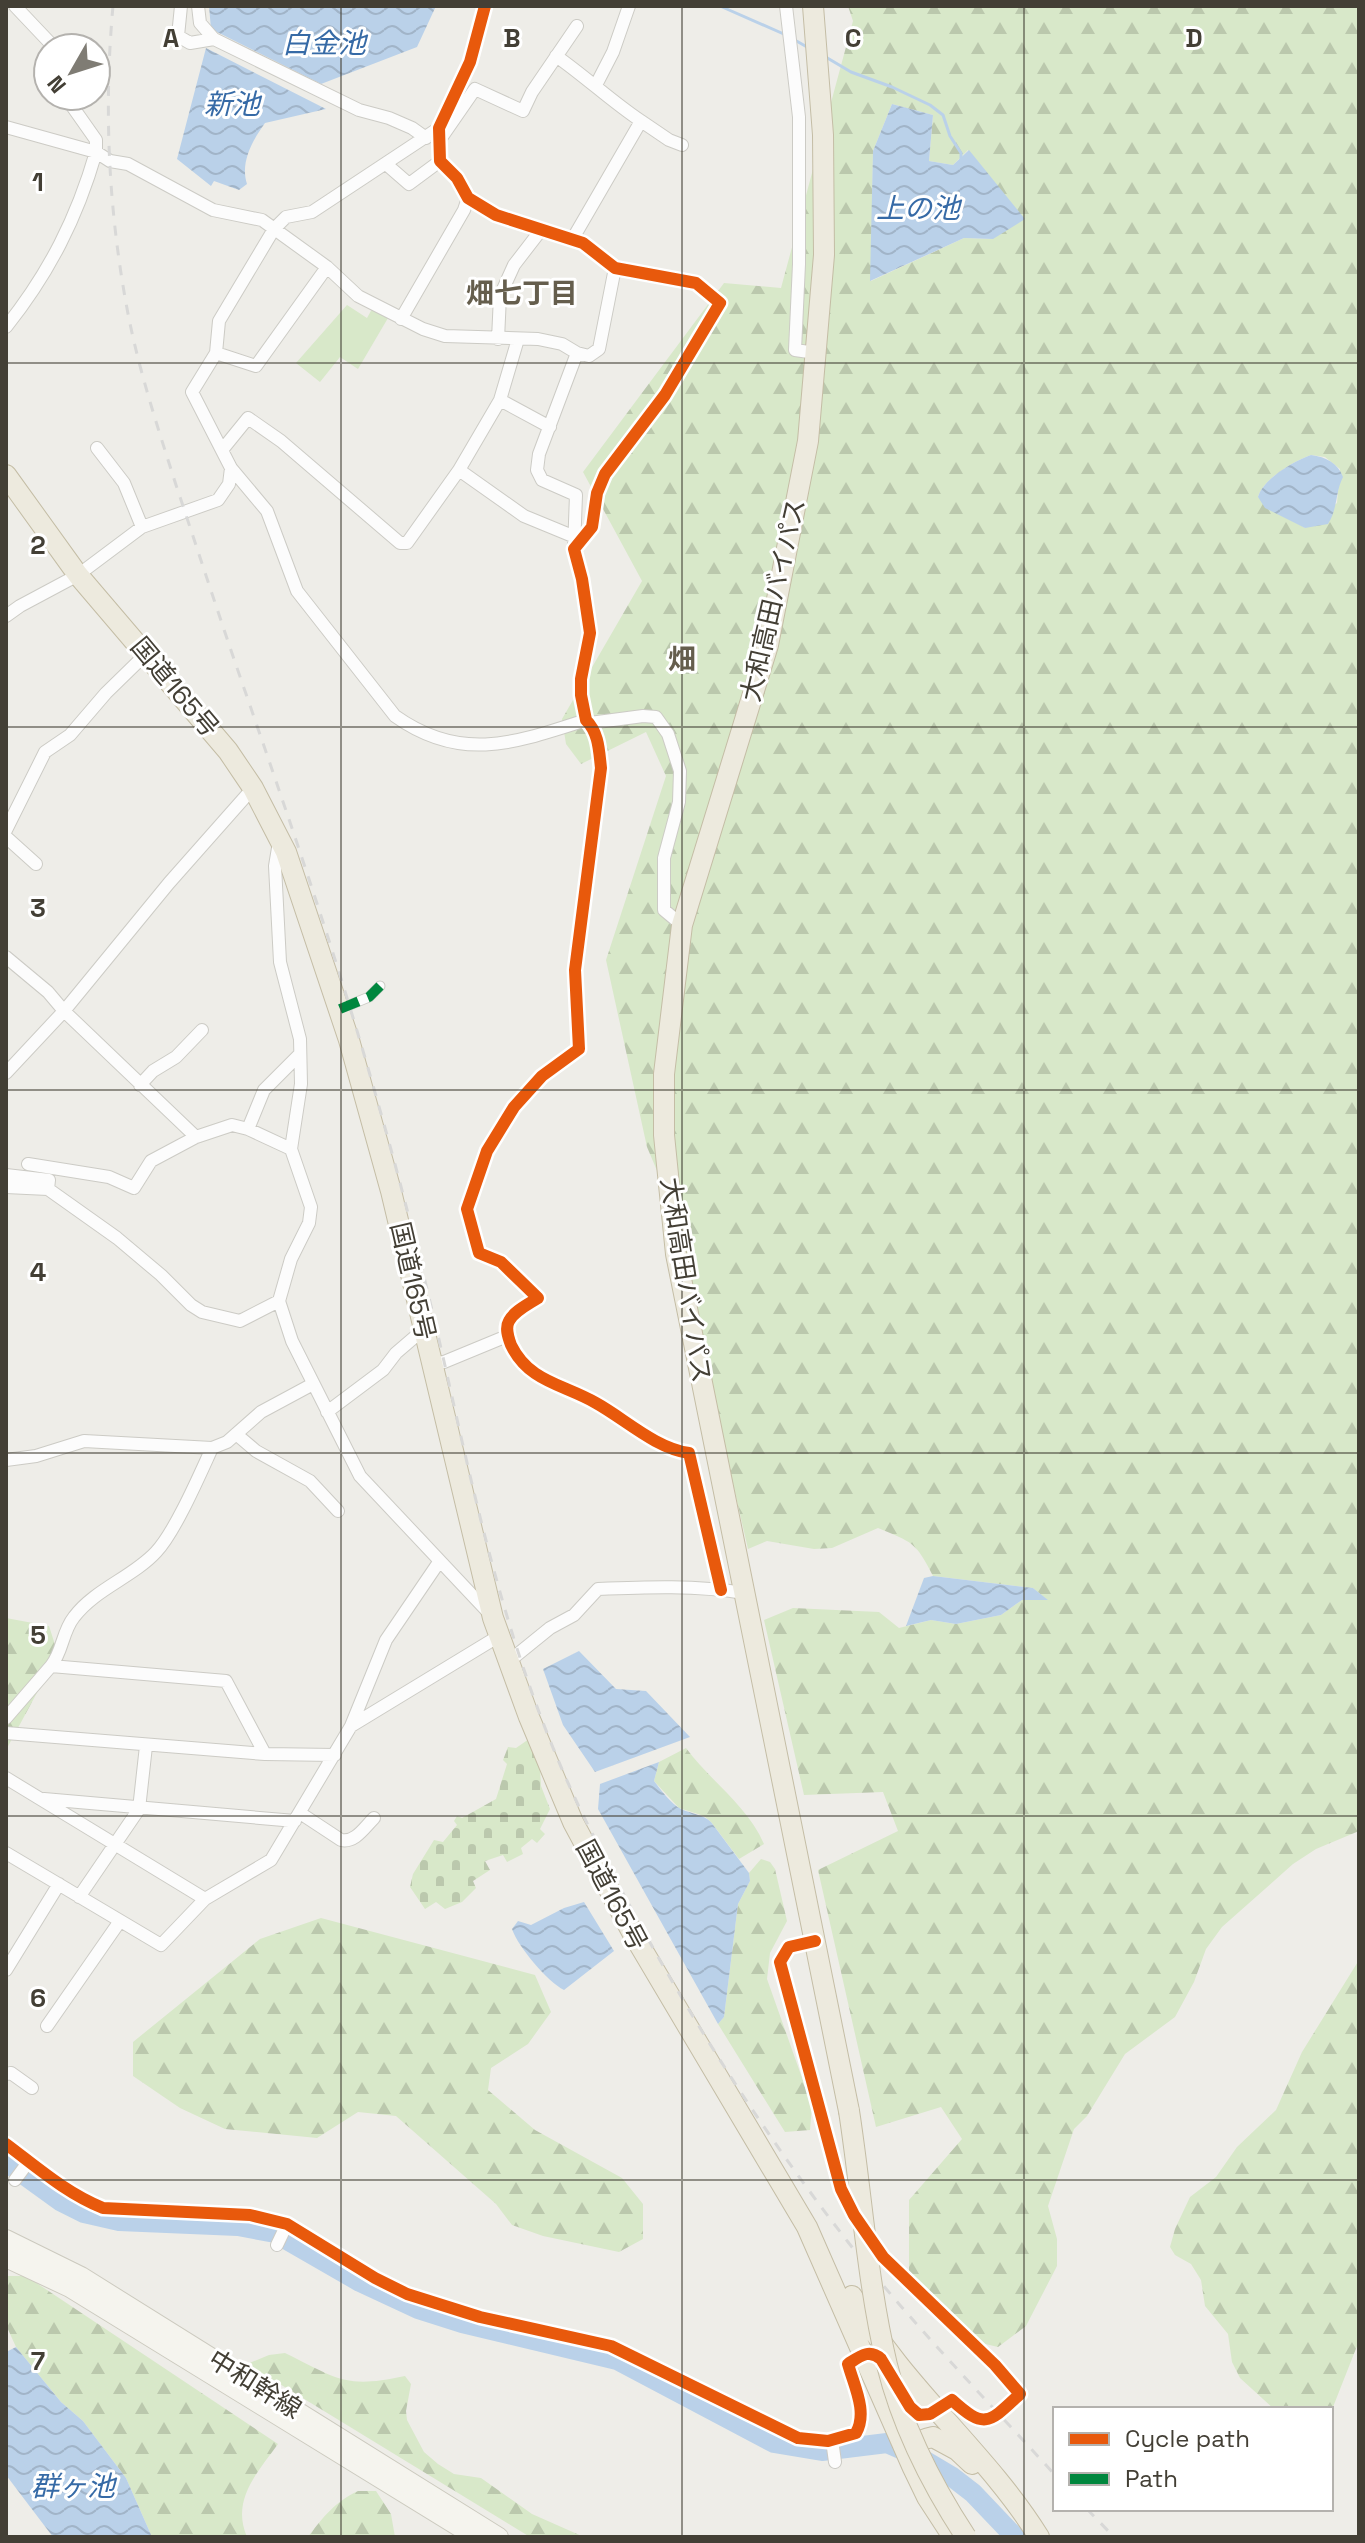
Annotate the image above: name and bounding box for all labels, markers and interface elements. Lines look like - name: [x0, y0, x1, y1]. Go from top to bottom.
- text: A: [163, 21, 180, 55]
- text: B: [503, 21, 521, 55]
- text: C: [845, 21, 861, 55]
- text: D: [1185, 21, 1203, 55]
- water label: 白金池: [282, 25, 369, 61]
- north arrow: [32, 32, 112, 112]
- text: N: [41, 70, 72, 99]
- water label: 新池: [204, 86, 263, 122]
- text: 1: [32, 165, 44, 199]
- water label: 上の池: [876, 190, 963, 226]
- district label: 畑七丁目: [466, 275, 578, 311]
- street label: 大和高田バイパス: [733, 495, 813, 705]
- text: 2: [30, 528, 46, 562]
- street label: 国道165号: [123, 630, 227, 744]
- district label: 畑: [668, 641, 696, 677]
- text: 3: [30, 891, 46, 925]
- street label: 大和高田バイパス: [653, 1175, 719, 1385]
- street label: 国道165号: [383, 1219, 443, 1343]
- text: 4: [30, 1255, 46, 1289]
- text: 5: [30, 1618, 46, 1652]
- street label: 国道165号: [569, 1834, 655, 1956]
- text: 6: [30, 1981, 46, 2015]
- street label: 中和幹線: [202, 2342, 308, 2426]
- text: 7: [31, 2344, 45, 2378]
- legend: [1053, 2407, 1333, 2511]
- text: Cycle path: [1125, 2423, 1250, 2454]
- text: Path: [1125, 2463, 1178, 2494]
- water label: 群ヶ池: [31, 2468, 118, 2504]

